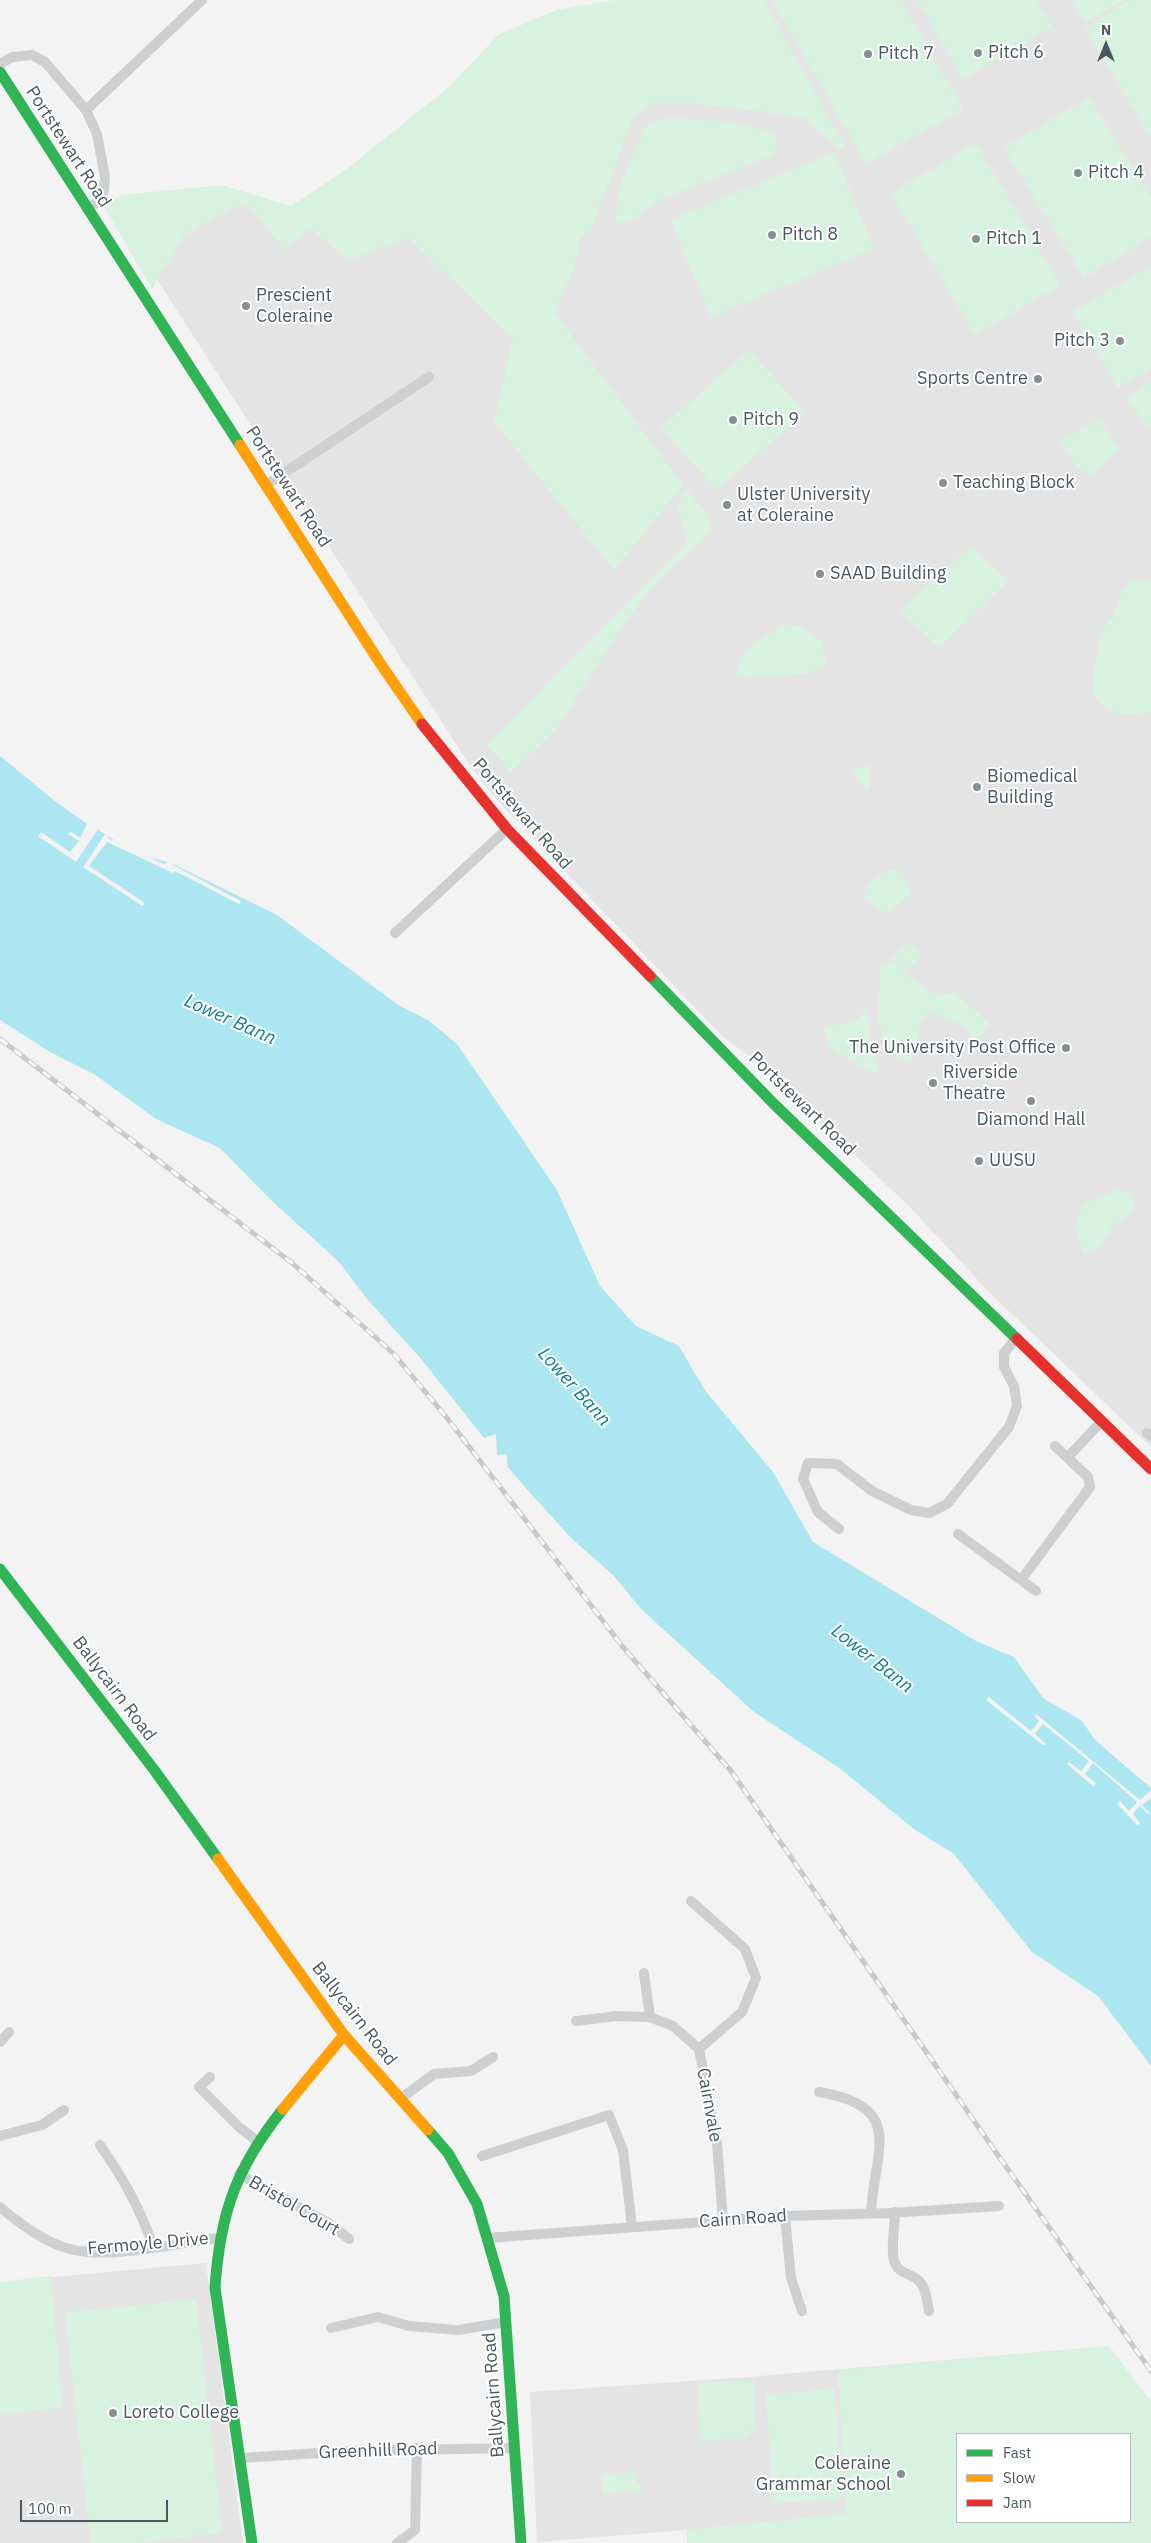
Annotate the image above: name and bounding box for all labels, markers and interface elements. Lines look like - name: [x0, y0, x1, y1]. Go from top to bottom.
- north arrow: [1081, 20, 1131, 70]
- text: N: [1101, 21, 1111, 39]
- place label: Pitch 6: [988, 42, 1044, 64]
- place label: Pitch 7: [878, 43, 934, 65]
- marker: Pitch 6: [972, 47, 984, 59]
- marker: Pitch 7: [862, 48, 874, 60]
- street label: Portstewart Road: [21, 82, 115, 212]
- place label: Pitch 4: [1088, 162, 1144, 184]
- marker: Pitch 4: [1072, 167, 1084, 179]
- place label: Pitch 8: [782, 224, 838, 246]
- place label: Pitch 1: [986, 228, 1042, 250]
- marker: Pitch 8: [766, 229, 778, 241]
- marker: Pitch 1: [970, 233, 982, 245]
- place label: Prescient Coleraine: [256, 285, 333, 328]
- marker: Prescient Coleraine: [240, 300, 252, 312]
- place label: Pitch 3: [1054, 330, 1110, 352]
- marker: Pitch 3: [1114, 335, 1126, 347]
- place label: Sports Centre: [917, 368, 1028, 390]
- marker: Sports Centre: [1032, 373, 1044, 385]
- place label: Pitch 9: [743, 409, 799, 431]
- marker: Pitch 9: [727, 414, 739, 426]
- street label: Portstewart Road: [241, 422, 335, 552]
- place label: Teaching Block: [953, 472, 1075, 494]
- marker: Teaching Block: [937, 477, 949, 489]
- place label: Ulster University at Coleraine: [737, 484, 870, 526]
- marker: Ulster University at Coleraine: [721, 499, 733, 511]
- place label: SAAD Building: [830, 563, 946, 585]
- marker: SAAD Building: [814, 568, 826, 580]
- street label: Portstewart Road: [468, 754, 576, 874]
- place label: Biomedical Building: [987, 766, 1077, 809]
- marker: Biomedical Building: [971, 781, 983, 793]
- water label: Lower Bann: [181, 990, 279, 1050]
- place label: The University Post Office: [849, 1037, 1056, 1059]
- marker: The University Post Office: [1060, 1042, 1072, 1054]
- street label: Portstewart Road: [744, 1048, 860, 1160]
- place label: Riverside Theatre: [943, 1062, 1018, 1104]
- marker: Riverside Theatre: [927, 1077, 939, 1089]
- marker: Diamond Hall: [1025, 1095, 1037, 1107]
- place label: Diamond Hall: [977, 1109, 1085, 1131]
- place label: UUSU: [989, 1150, 1036, 1172]
- marker: UUSU: [973, 1155, 985, 1167]
- water label: Lower Bann: [533, 1343, 615, 1431]
- water label: Lower Bann: [826, 1620, 918, 1698]
- street label: Ballycairn Road: [68, 1632, 160, 1746]
- street label: Ballycairn Road: [307, 1958, 401, 2070]
- street label: Cairnvale: [692, 2066, 726, 2144]
- street label: Bristol Court: [245, 2171, 343, 2241]
- street label: Cairn Road: [698, 2205, 788, 2233]
- street label: Fermoyle Drive: [86, 2228, 210, 2260]
- street label: Ballycairn Road: [479, 2332, 509, 2458]
- place label: Loreto College: [123, 2402, 239, 2424]
- marker: Loreto College: [107, 2407, 119, 2419]
- legend: [956, 2433, 1131, 2523]
- street label: Greenhill Road: [318, 2438, 438, 2464]
- text: Fast: [1003, 2443, 1031, 2462]
- place label: Coleraine Grammar School: [756, 2453, 891, 2496]
- marker: Coleraine Grammar School: [895, 2468, 907, 2480]
- text: Slow: [1003, 2468, 1036, 2487]
- scale bar: [22, 2490, 170, 2522]
- text: Jam: [1003, 2493, 1032, 2512]
- text: 100 m: [28, 2499, 72, 2518]

